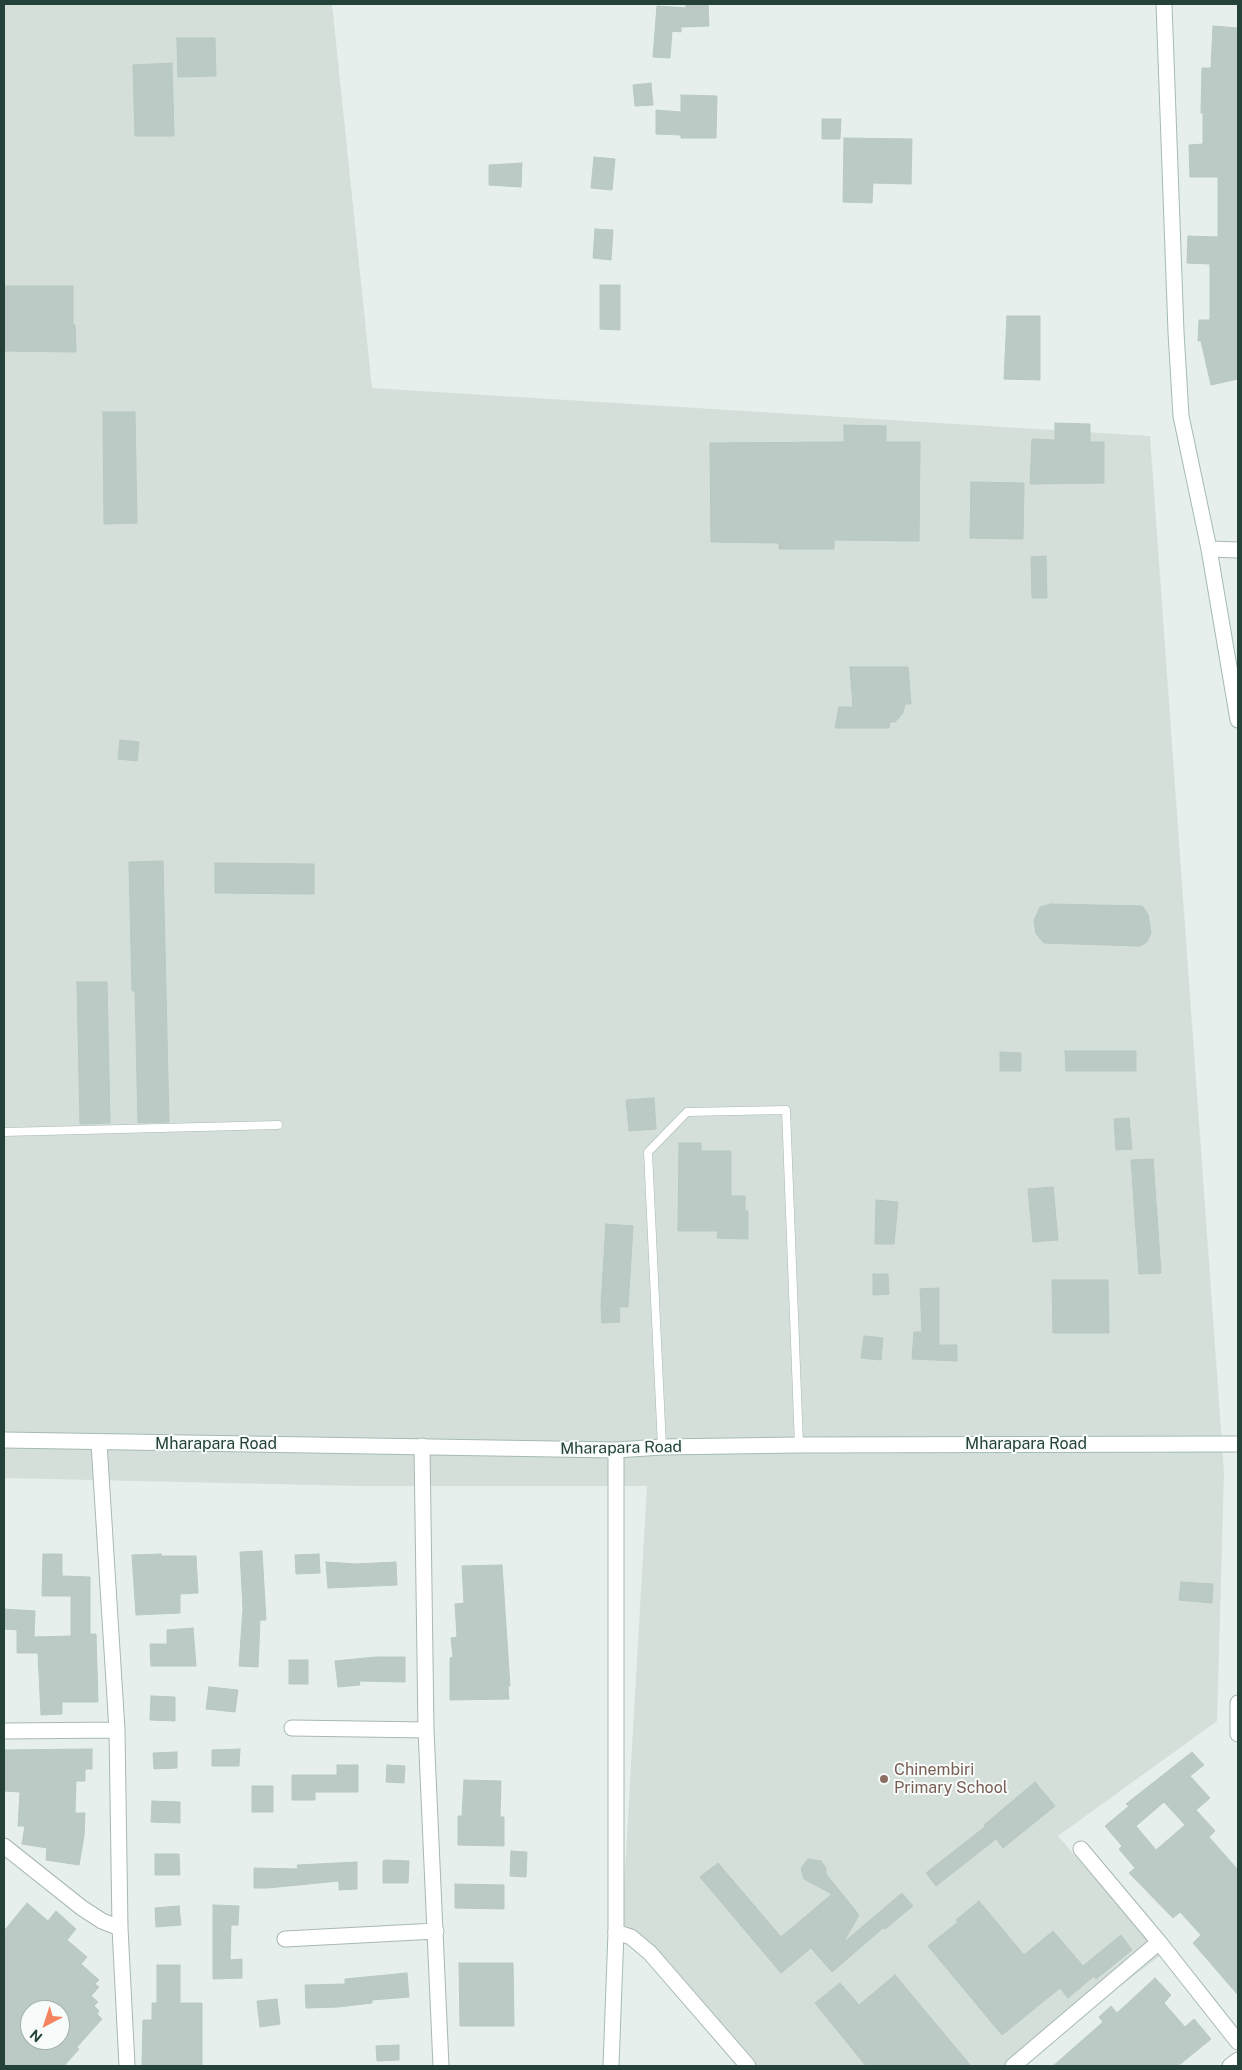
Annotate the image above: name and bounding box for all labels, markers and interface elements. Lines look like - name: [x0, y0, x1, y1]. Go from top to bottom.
- street label: Mharapara Road: [155, 1434, 277, 1454]
- street label: Mharapara Road: [965, 1434, 1087, 1454]
- street label: Mharapara Road: [560, 1437, 682, 1459]
- place label: Chinembiri Primary School: [894, 1760, 1008, 1798]
- marker: Chinembiri Primary School: [878, 1773, 890, 1785]
- north arrow: [20, 2000, 70, 2050]
- text: N: [27, 2026, 45, 2045]

